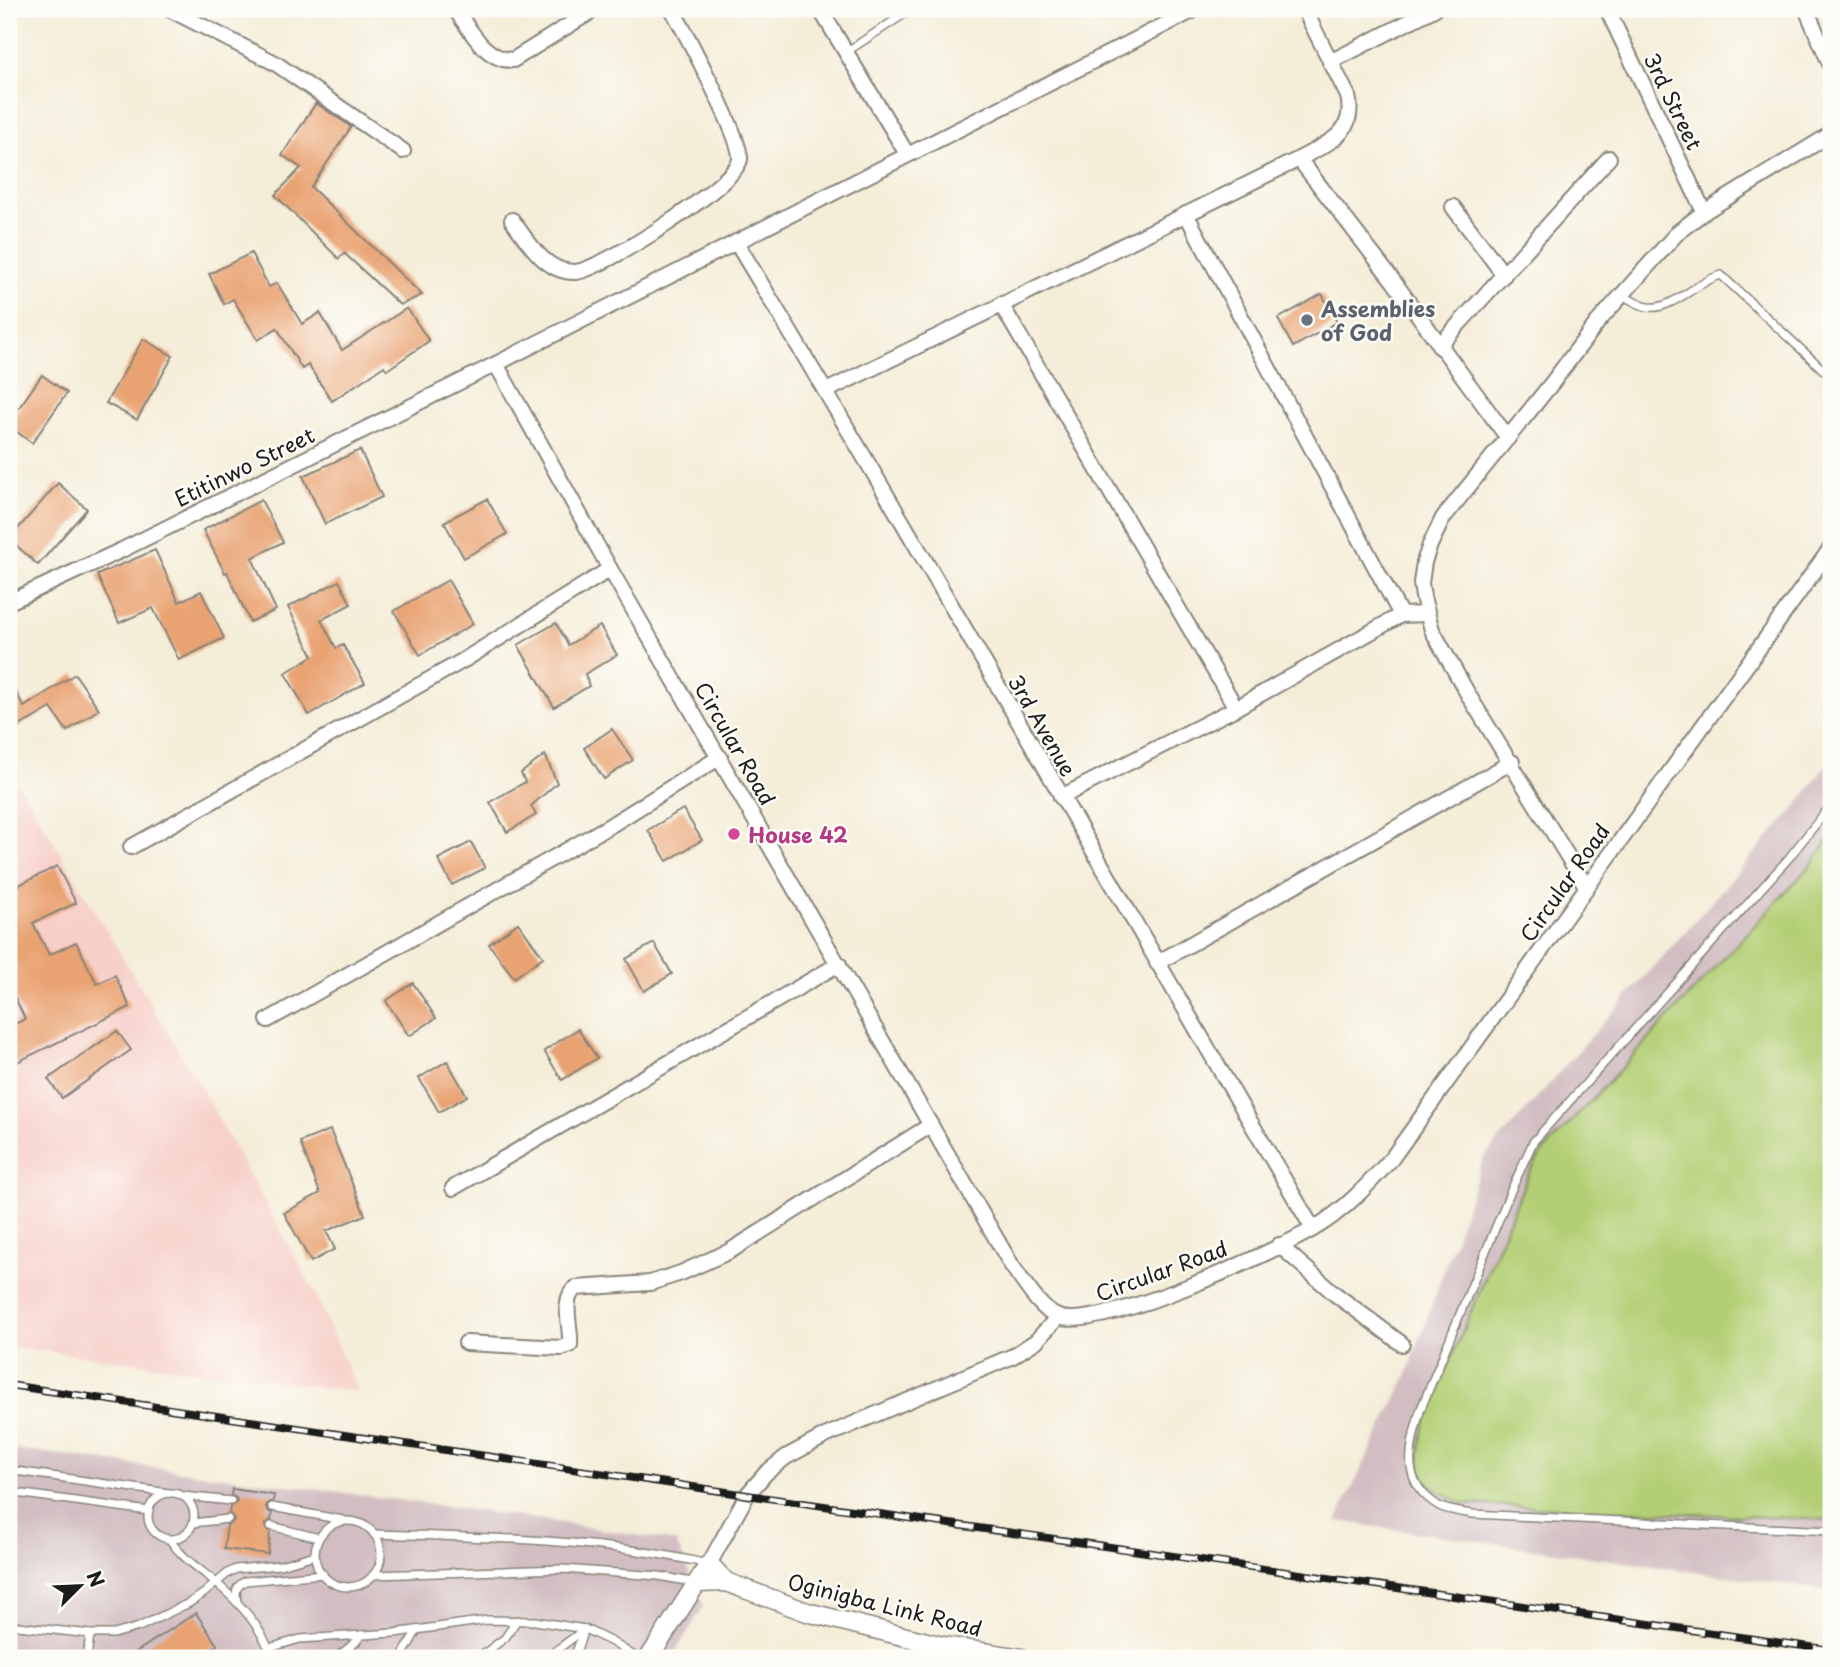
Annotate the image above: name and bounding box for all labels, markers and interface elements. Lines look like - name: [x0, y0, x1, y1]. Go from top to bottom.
- street label: 3rd Street: [1637, 47, 1711, 155]
- place label: Assemblies of God: [1320, 292, 1435, 348]
- marker: Assemblies of God: [1299, 312, 1315, 328]
- street label: Etitinwo Street: [169, 418, 319, 514]
- street label: 3rd Avenue: [1001, 668, 1085, 782]
- street label: Circular Road: [688, 675, 784, 811]
- street label: Circular Road: [1511, 816, 1617, 948]
- place label: House 42: [748, 818, 848, 850]
- marker: House 42: [726, 826, 742, 842]
- street label: Circular Road: [1091, 1231, 1231, 1309]
- north arrow: [46, 1552, 116, 1622]
- street label: Oginigba Link Road: [785, 1564, 985, 1644]
- text: N: [81, 1566, 112, 1591]

